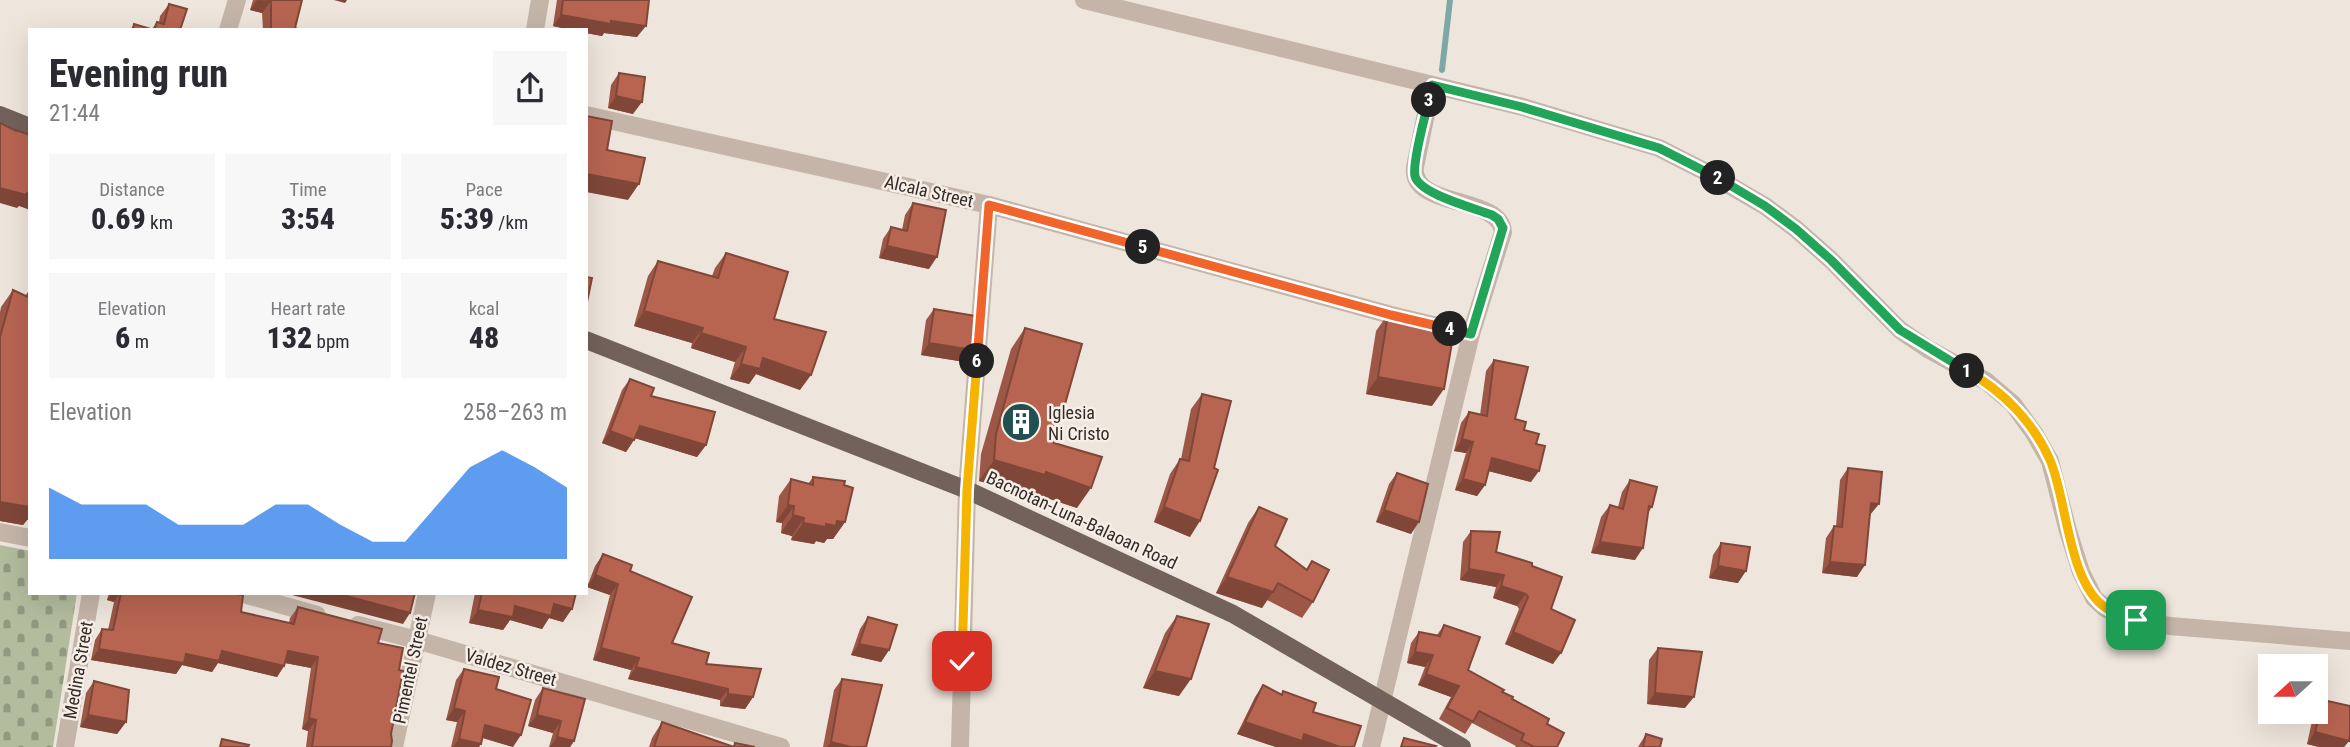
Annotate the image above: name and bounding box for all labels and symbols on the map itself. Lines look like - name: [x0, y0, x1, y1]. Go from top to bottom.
- pin: 3: [1412, 82, 1446, 118]
- pin: 2: [1700, 160, 1736, 196]
- street label: Alcala Street: [883, 171, 975, 211]
- pin: 5: [1126, 230, 1160, 264]
- pin: 4: [1432, 312, 1468, 346]
- pin: 6: [960, 344, 995, 378]
- pin: 1: [1950, 354, 1984, 388]
- building icon: Iglesia Ni Cristo: [1000, 401, 1042, 443]
- place label: Iglesia Ni Cristo: [1048, 402, 1110, 444]
- street label: Bacnotan-Luna-Balaoan Road: [983, 466, 1181, 574]
- pin: [2106, 590, 2166, 650]
- street label: Pimentel Street: [388, 614, 432, 726]
- street label: Medina Street: [59, 620, 97, 720]
- pin: [932, 631, 992, 691]
- street label: Valdez Street: [463, 644, 559, 690]
- north arrow: [2258, 654, 2328, 724]

